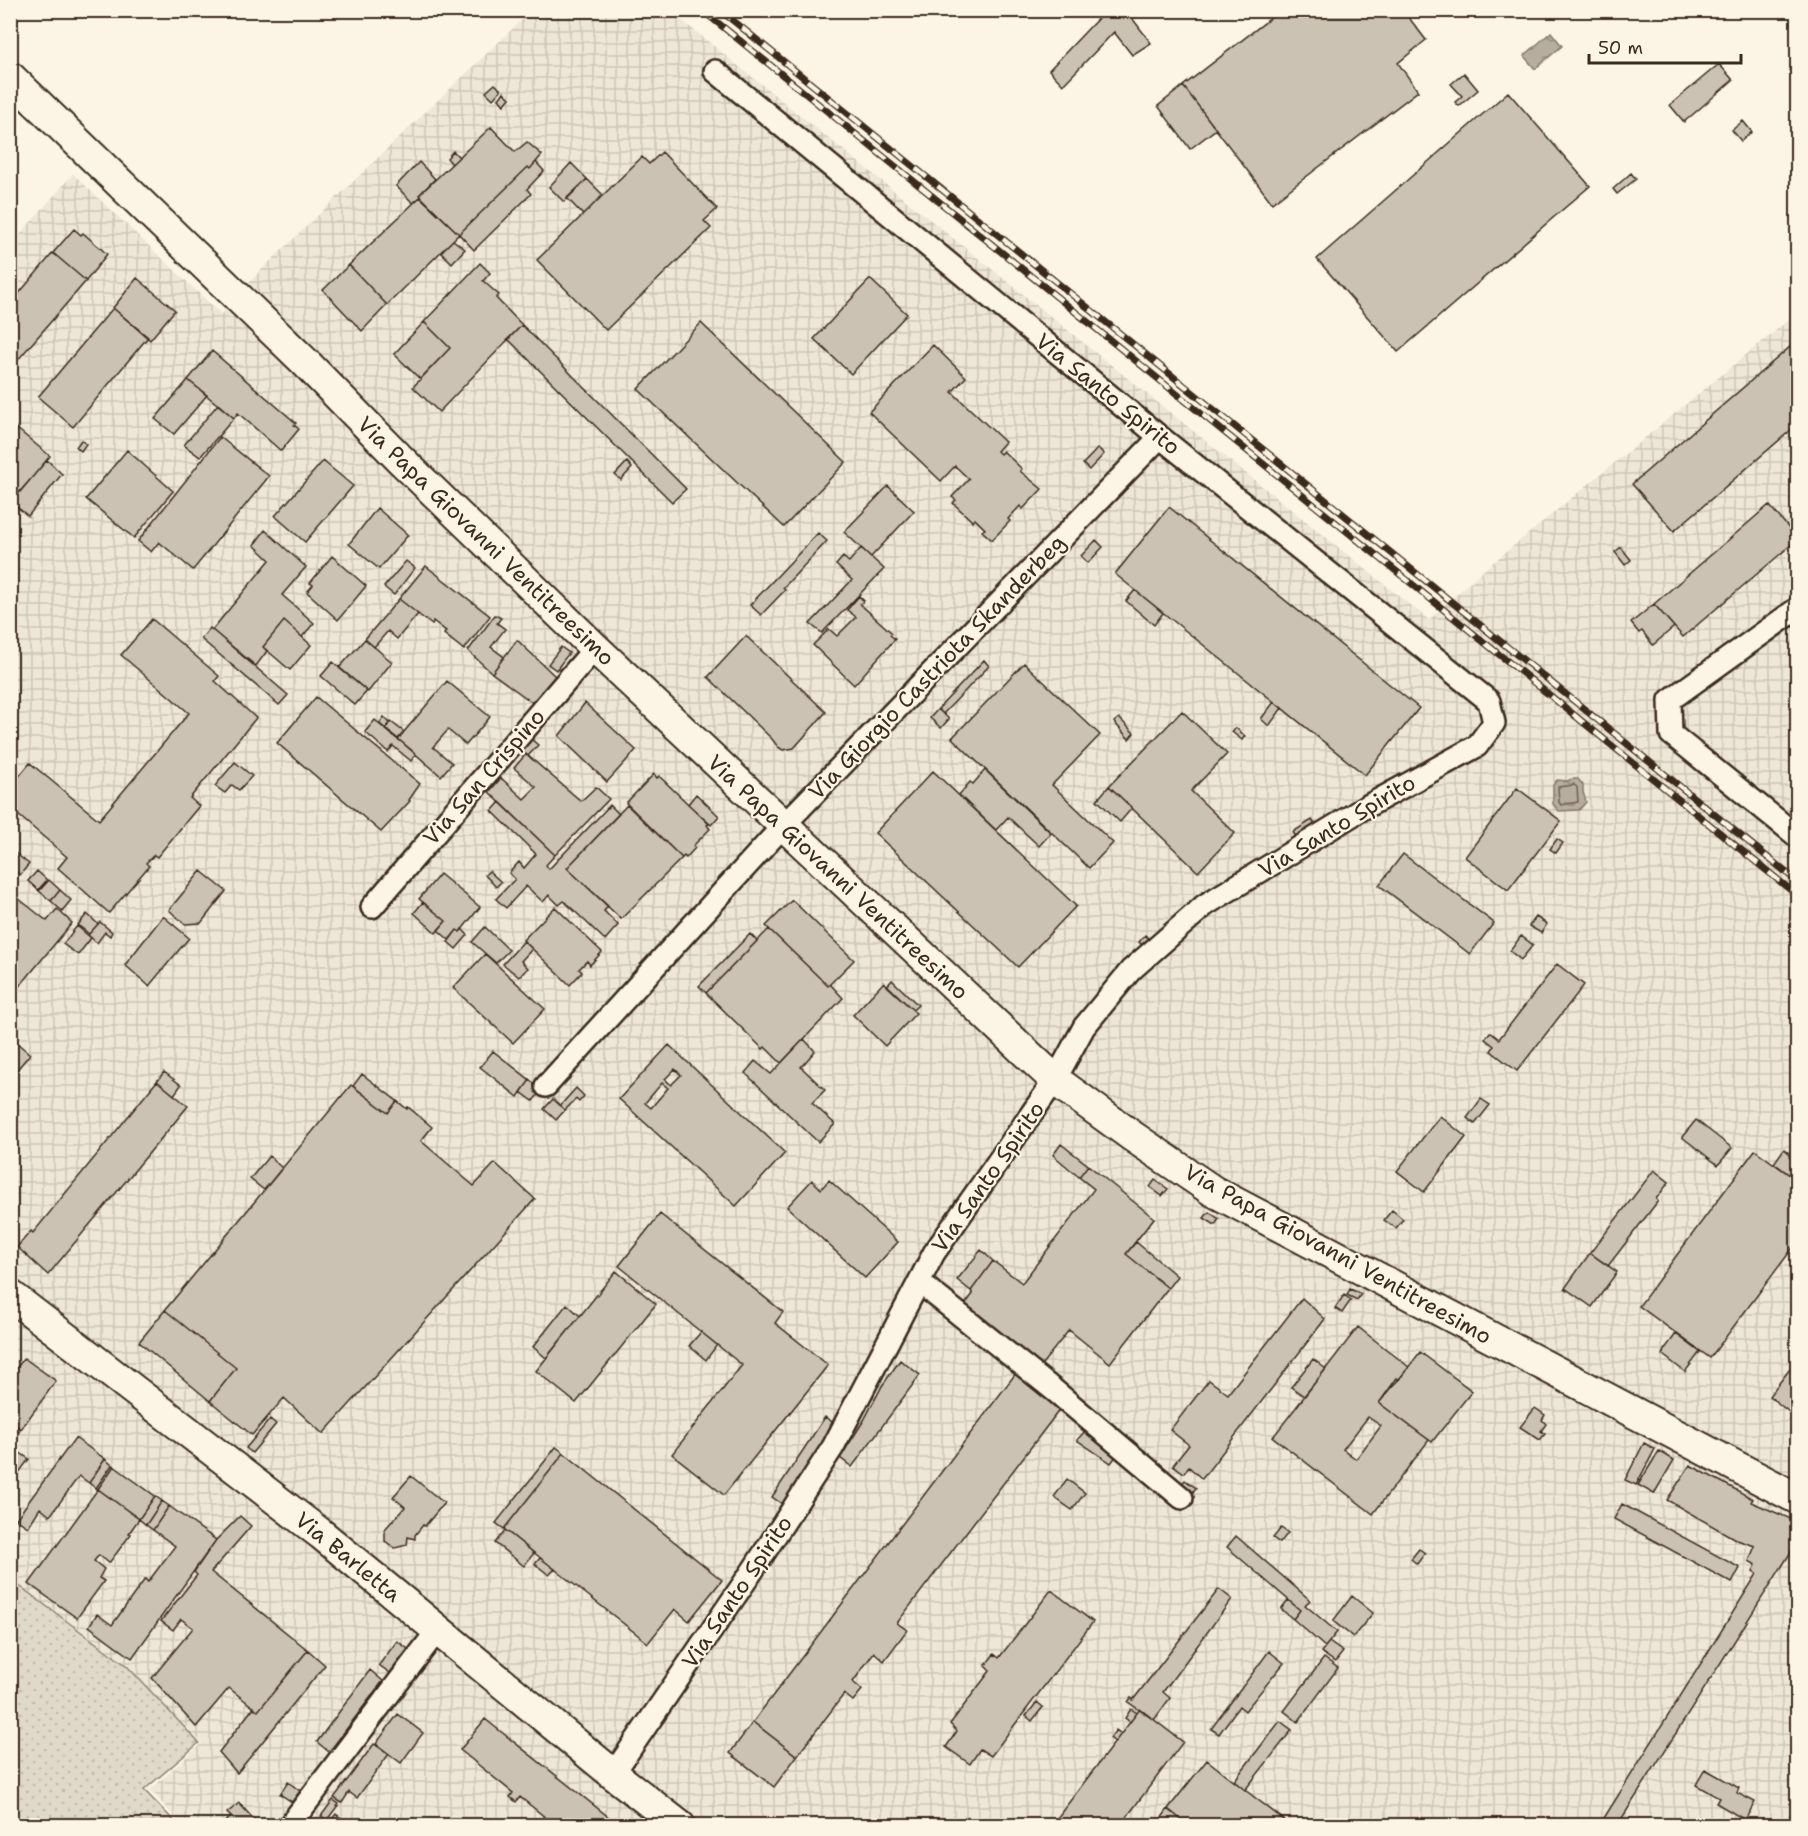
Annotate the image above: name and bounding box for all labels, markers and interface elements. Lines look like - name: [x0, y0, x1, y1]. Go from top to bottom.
- scale bar: [1589, 27, 1740, 65]
- text: 50 m: [1598, 36, 1643, 60]
- street label: Via Santo Spirito: [1030, 327, 1186, 461]
- street label: Via Papa Giovanni Ventitreesimo: [351, 410, 621, 672]
- street label: Via Giorgio Castriota Skanderbeg: [802, 528, 1072, 806]
- street label: Via San Crispino: [417, 703, 551, 851]
- street label: Via Papa Giovanni Ventitreesimo: [701, 748, 975, 1006]
- street label: Via Santo Spirito: [1253, 768, 1421, 884]
- street label: Via Santo Spirito: [925, 1096, 1051, 1258]
- street label: Via Papa Giovanni Ventitreesimo: [1179, 1157, 1497, 1351]
- street label: Via Barletta: [289, 1505, 407, 1609]
- street label: Via Santo Spirito: [675, 1510, 799, 1674]

